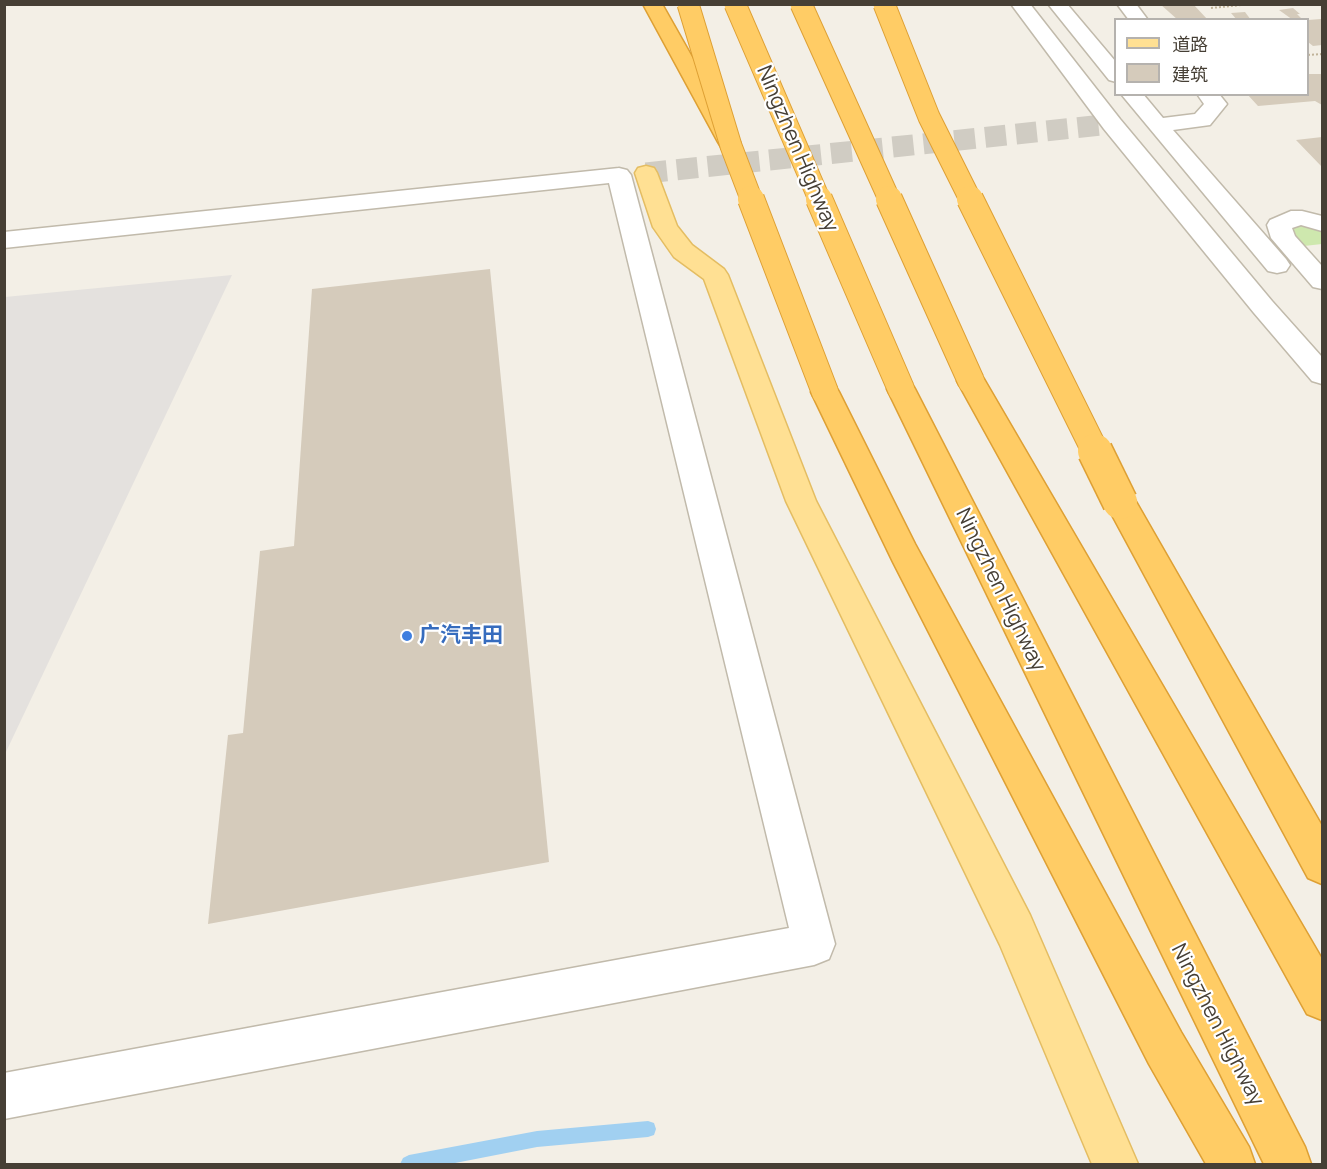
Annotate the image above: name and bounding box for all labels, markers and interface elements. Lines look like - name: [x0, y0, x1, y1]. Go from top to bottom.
- legend: [1114, 18, 1309, 96]
- text: 道路: [1172, 32, 1208, 56]
- street label: Ningzhen Highway: [751, 62, 843, 236]
- text: 建筑: [1172, 62, 1208, 86]
- street label: Ningzhen Highway: [950, 504, 1050, 676]
- place label: 广汽丰田: [419, 623, 503, 649]
- marker: 广汽丰田: [400, 629, 414, 643]
- street label: Ningzhen Highway: [1165, 940, 1269, 1110]

